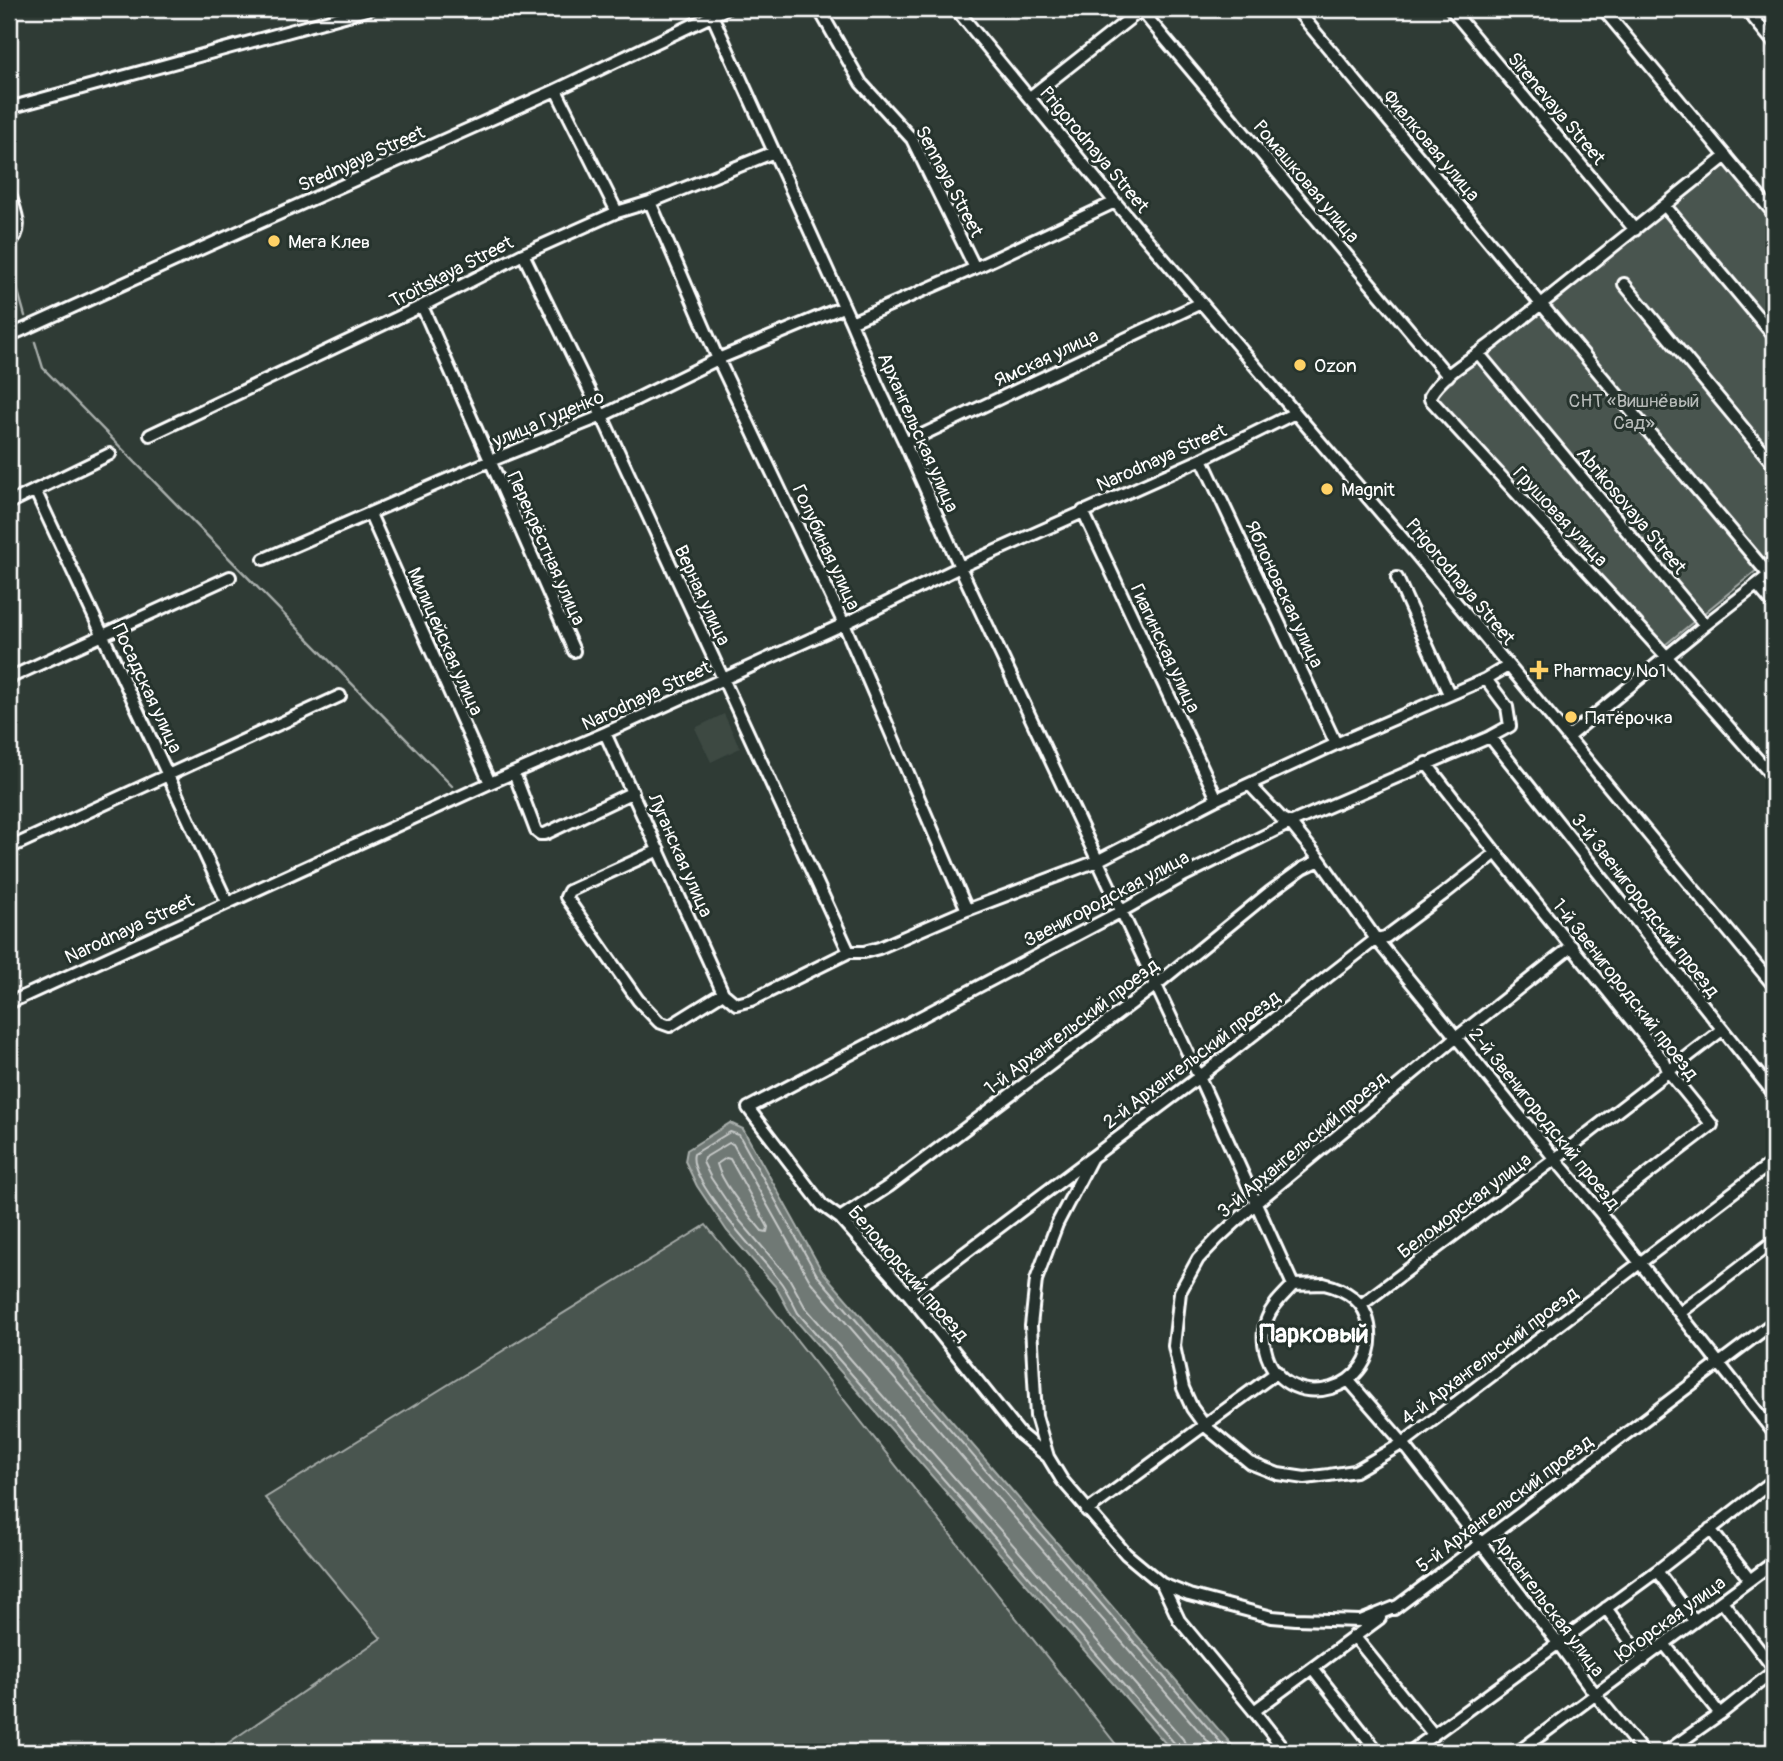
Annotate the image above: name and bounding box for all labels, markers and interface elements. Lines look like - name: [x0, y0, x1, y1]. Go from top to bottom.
- street label: Sirenevaya Street: [1502, 47, 1611, 170]
- street label: Prigorodnaya Street: [1034, 81, 1154, 218]
- street label: Фиалковая улица: [1378, 85, 1485, 207]
- street label: Ромашковая улица: [1248, 115, 1365, 248]
- street label: Srednyaya Street: [294, 120, 429, 198]
- street label: Sennaya Street: [910, 122, 989, 242]
- place label: Мега Клев: [288, 230, 370, 254]
- street label: Troitskaya Street: [386, 230, 518, 313]
- marker: Мега Клев: [266, 233, 282, 249]
- street label: Ямская улица: [991, 323, 1102, 392]
- street label: Архангельская улица: [872, 349, 964, 516]
- place label: Ozon: [1314, 354, 1357, 378]
- marker: Ozon: [1292, 357, 1308, 373]
- street label: улица Гуденко: [488, 385, 608, 454]
- park label: СНТ «Вишнёвый Cад»: [1569, 389, 1699, 435]
- street label: Narodnaya Street: [1093, 418, 1230, 497]
- street label: Abrikosovaya Street: [1571, 442, 1692, 579]
- street label: Грушовая улица: [1508, 462, 1613, 572]
- street label: Перекрёстная улица: [501, 468, 591, 629]
- place label: Magnit: [1341, 478, 1395, 502]
- street label: Голубиная улица: [787, 481, 866, 614]
- marker: Magnit: [1319, 481, 1335, 497]
- street label: Prigorodnaya Street: [1400, 513, 1520, 650]
- street label: Яблоновская улица: [1239, 517, 1329, 672]
- street label: Верная улица: [668, 542, 736, 649]
- street label: Милицейская улица: [402, 564, 489, 719]
- street label: Гиагинская улица: [1125, 580, 1206, 717]
- street label: Посадская улица: [107, 620, 188, 757]
- street label: Narodnaya Street: [578, 655, 715, 736]
- place label: Pharmacy №1: [1553, 659, 1666, 683]
- marker: Pharmacy №1: [1531, 662, 1547, 678]
- place label: Пятёрочка: [1585, 706, 1673, 730]
- marker: Пятёрочка: [1563, 709, 1579, 725]
- street label: Луганская улица: [642, 789, 718, 921]
- street label: 3-й Звенигородский проезд: [1566, 809, 1725, 1003]
- street label: Звенигородская улица: [1020, 845, 1193, 953]
- street label: Narodnaya Street: [61, 888, 198, 969]
- street label: 1-й Звенигородский проезд: [1547, 894, 1704, 1086]
- street label: 1-й Архангельский проезд: [980, 953, 1164, 1100]
- street label: 2-й Архангельский проезд: [1098, 985, 1285, 1134]
- street label: 2-й Звенигородский проезд: [1463, 1023, 1625, 1215]
- street label: 3-й Архангельский проезд: [1212, 1066, 1393, 1223]
- street label: Беломорская улица: [1393, 1148, 1536, 1264]
- street label: Беломорский проезд: [843, 1201, 974, 1347]
- street label: 4-й Архангельский проезд: [1396, 1281, 1584, 1430]
- district label: Парковый: [1259, 1318, 1369, 1350]
- street label: 5-й Архангельский проезд: [1411, 1429, 1598, 1578]
- street label: Архангельская улица: [1487, 1530, 1610, 1682]
- street label: Югорская улица: [1611, 1571, 1731, 1667]

